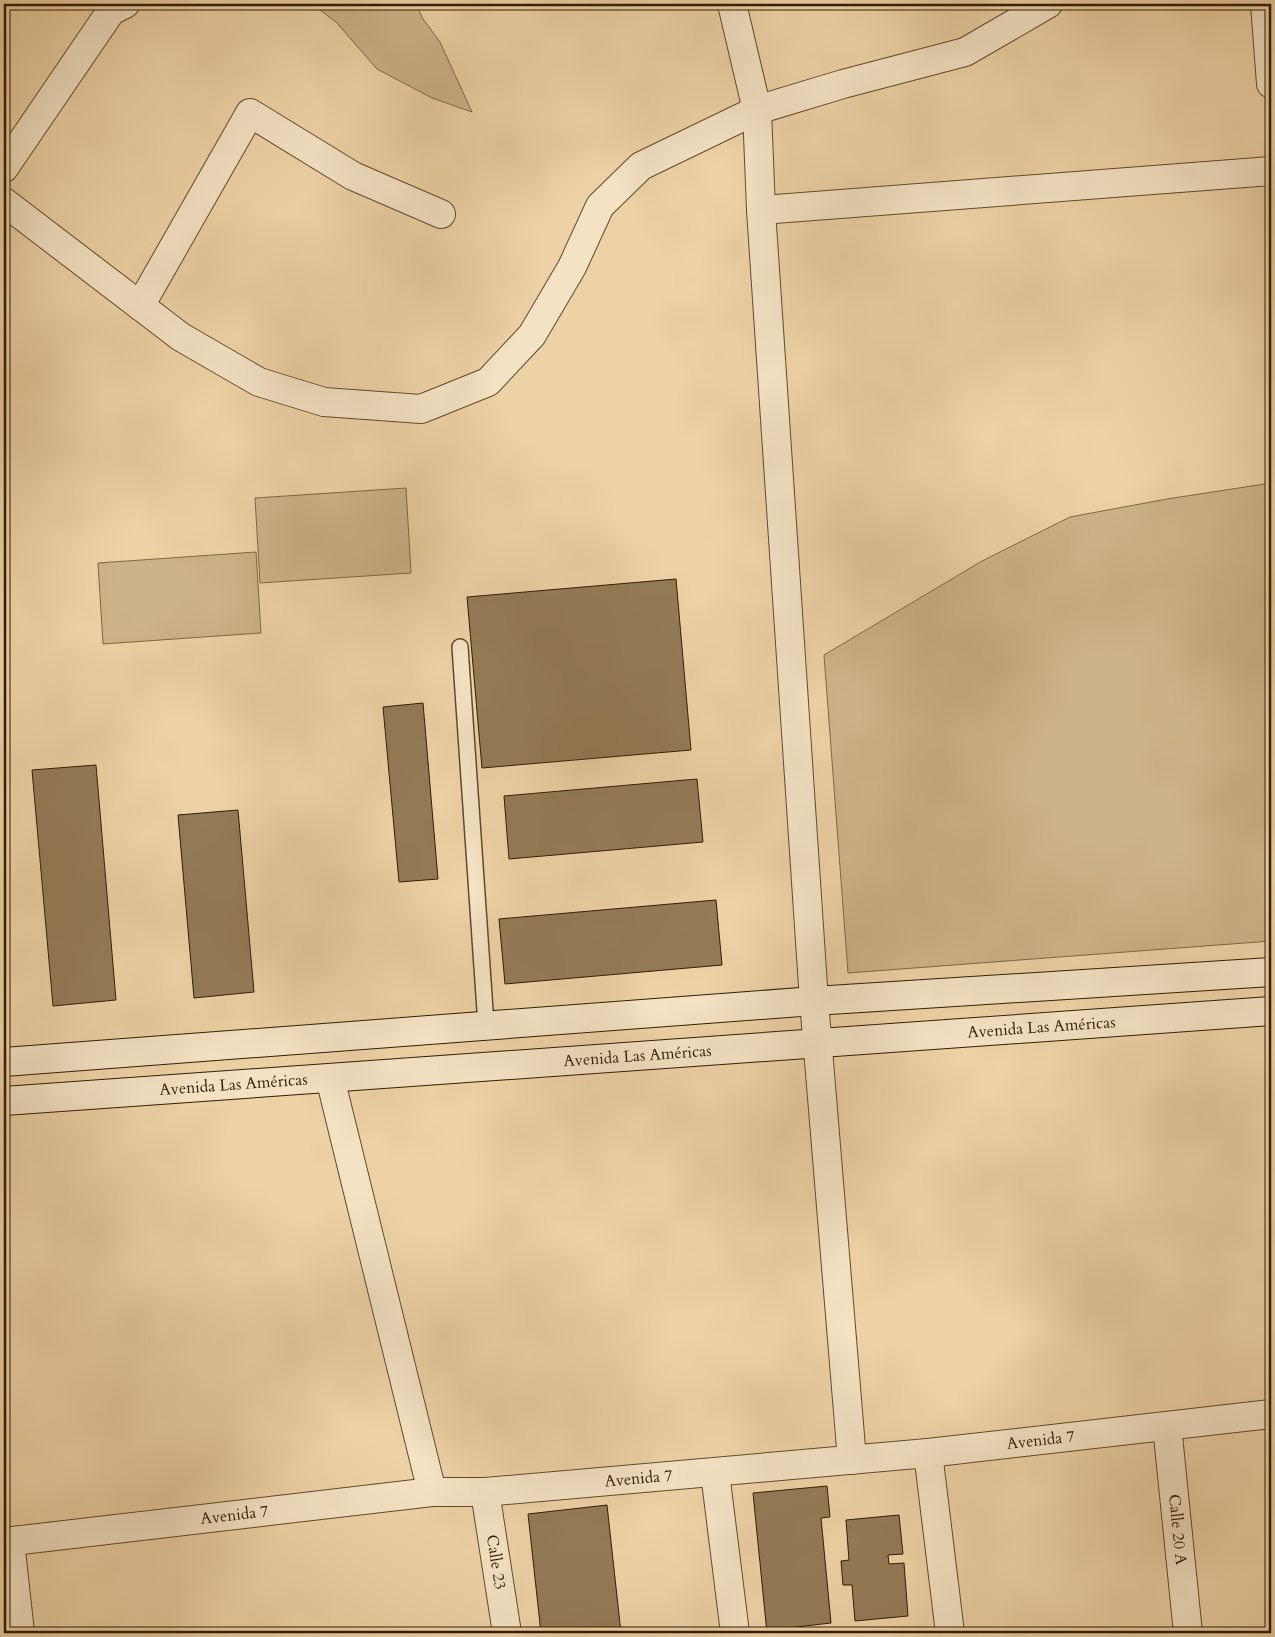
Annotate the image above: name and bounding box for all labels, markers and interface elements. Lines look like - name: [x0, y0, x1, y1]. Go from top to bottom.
- street label: Avenida Las Américas: [967, 1011, 1116, 1044]
- street label: Avenida Las Américas: [563, 1040, 712, 1072]
- street label: Avenida Las Américas: [159, 1068, 308, 1101]
- street label: Avenida 7: [1005, 1425, 1076, 1455]
- street label: Avenida 7: [604, 1465, 673, 1492]
- street label: Calle 20 A: [1163, 1493, 1192, 1566]
- street label: Avenida 7: [199, 1500, 270, 1530]
- street label: Calle 23: [481, 1533, 511, 1591]

